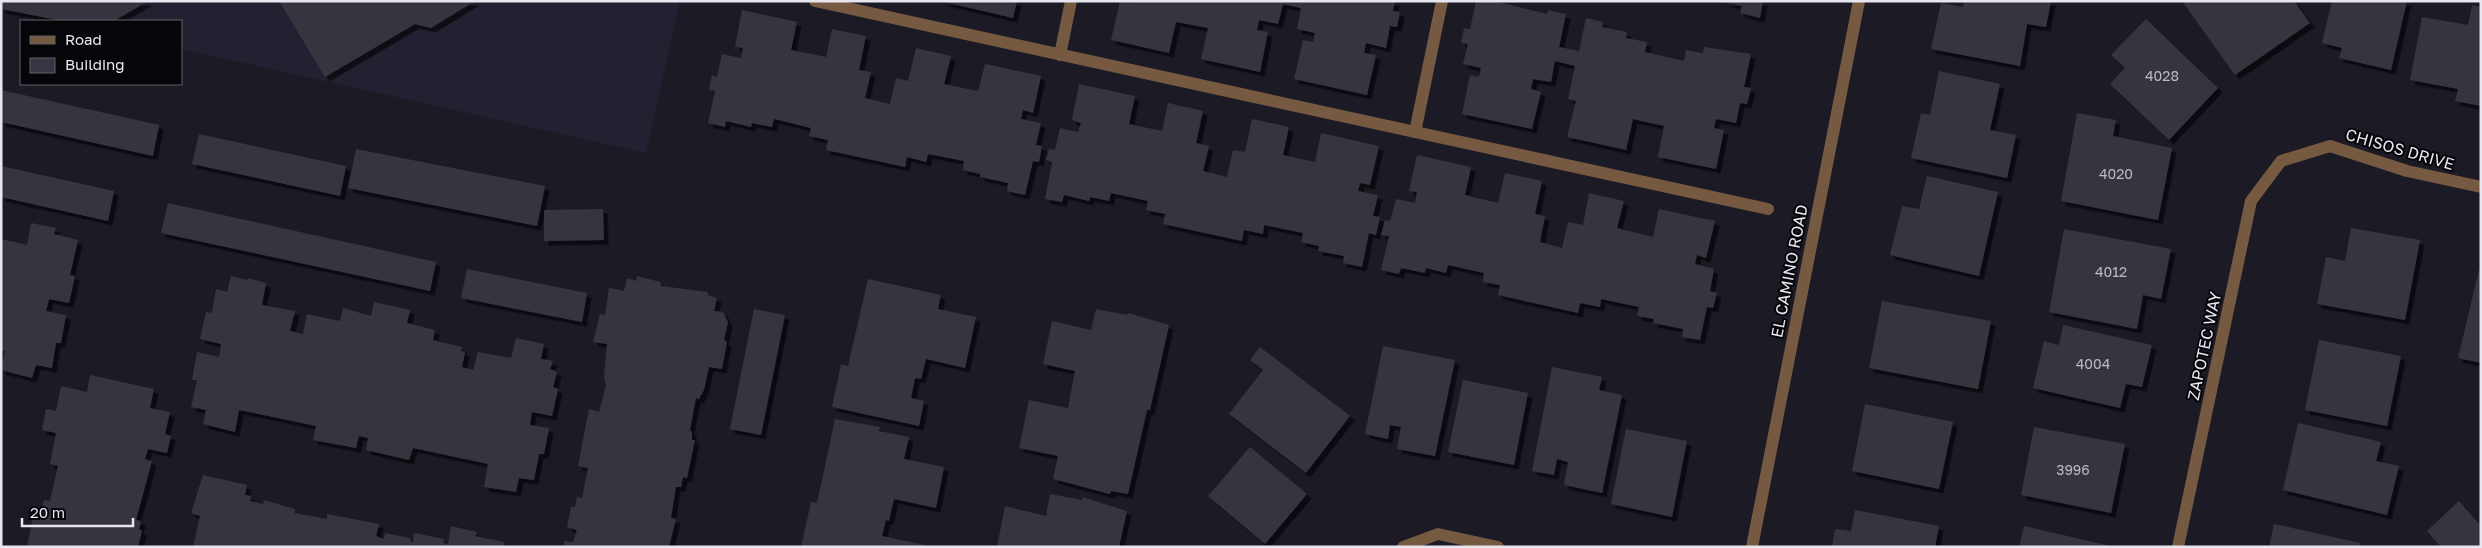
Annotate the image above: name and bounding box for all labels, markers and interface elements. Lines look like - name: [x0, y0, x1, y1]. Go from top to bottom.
- legend: [20, 20, 182, 85]
- text: Road: [65, 30, 102, 48]
- text: Building: [65, 55, 125, 73]
- house number: 4028: [2145, 67, 2179, 84]
- street label: CHISOS DRIVE: [2343, 124, 2457, 174]
- house number: 4020: [2099, 165, 2133, 182]
- street label: EL CAMINO ROAD: [1766, 203, 1812, 339]
- house number: 4012: [2095, 263, 2127, 280]
- street label: ZAPOTEC WAY: [2183, 289, 2225, 402]
- house number: 4004: [2076, 355, 2110, 372]
- house number: 3996: [2056, 461, 2090, 478]
- scale bar: [22, 496, 134, 528]
- text: 20 m: [30, 503, 65, 521]

